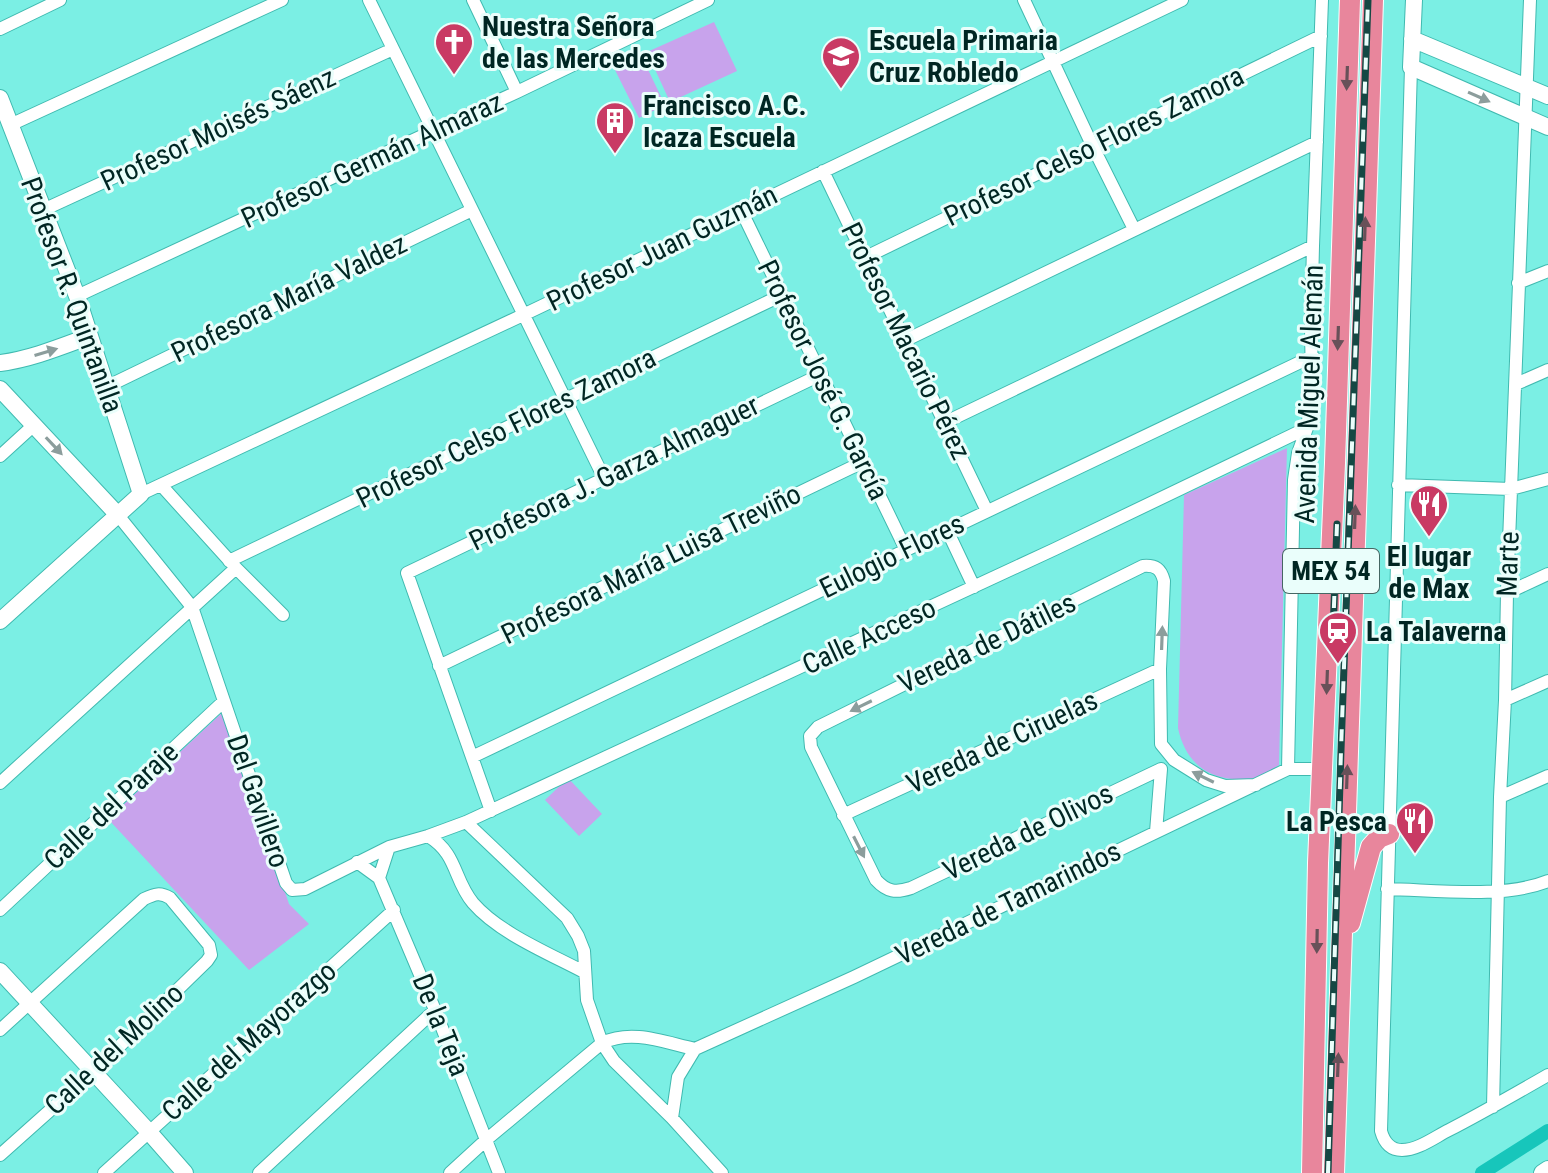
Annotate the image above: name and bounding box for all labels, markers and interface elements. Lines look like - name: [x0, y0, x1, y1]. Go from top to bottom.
- place label: Nuestra Señora de las Mercedes: [482, 10, 665, 75]
- church icon: Nuestra Señora de las Mercedes: [433, 21, 475, 76]
- place label: Escuela Primaria Cruz Robledo: [869, 24, 1058, 89]
- school or university icon: Escuela Primaria Cruz Robledo: [820, 35, 862, 90]
- street label: Profesor Celso Flores Zamora: [939, 59, 1249, 233]
- street label: Profesor Moisés Sáenz: [96, 60, 340, 198]
- one-way arrow: [1341, 66, 1354, 91]
- street label: Profesor Germán Almaraz: [236, 85, 508, 235]
- place label: Francisco A.C. Icaza Escuela: [643, 89, 807, 154]
- one-way arrow: [1467, 90, 1491, 104]
- building icon: Francisco A.C. Icaza Escuela: [594, 100, 636, 155]
- street label: Profesor R. Quintanilla: [14, 173, 130, 417]
- street label: Profesor Juan Guzmán: [541, 178, 783, 318]
- one-way arrow: [1359, 216, 1372, 241]
- street label: Profesor Macario Pérez: [834, 217, 978, 465]
- street label: Profesora María Valdez: [166, 227, 412, 369]
- street label: Profesor José G. García: [751, 255, 895, 505]
- street label: Avenida Miguel Alemán: [1288, 264, 1330, 524]
- one-way arrow: [1332, 326, 1345, 351]
- street label: Profesor Celso Flores Zamora: [351, 341, 661, 515]
- one-way arrow: [34, 345, 58, 358]
- street label: Profesora J. Garza Almaguer: [464, 388, 764, 558]
- one-way arrow: [44, 436, 62, 455]
- street label: Profesora María Luisa Treviño: [496, 477, 806, 651]
- restaurant icon: El lugar de Max: [1408, 483, 1450, 538]
- one-way arrow: [1349, 504, 1362, 529]
- street label: Eulogio Flores: [814, 507, 970, 605]
- street label: Marte: [1490, 531, 1526, 597]
- place label: El lugar de Max: [1387, 540, 1471, 605]
- road number: MEX 54: [1283, 549, 1379, 593]
- street label: Vereda de Dátiles: [893, 586, 1081, 700]
- street label: Calle Acceso: [797, 591, 941, 681]
- station icon: La Talaverna: [1317, 610, 1359, 665]
- place label: La Talaverna: [1366, 615, 1506, 648]
- one-way arrow: [1155, 625, 1168, 650]
- one-way arrow: [1320, 670, 1333, 695]
- street label: Vereda de Ciruelas: [901, 683, 1103, 801]
- one-way arrow: [850, 699, 873, 712]
- street label: Del Gavillero: [220, 730, 296, 872]
- street label: Calle del Paraje: [37, 736, 185, 876]
- one-way arrow: [1341, 764, 1354, 789]
- one-way arrow: [1192, 770, 1215, 784]
- street label: Vereda de Olivos: [938, 777, 1118, 887]
- restaurant icon: La Pesca: [1394, 800, 1436, 855]
- place label: La Pesca: [1286, 805, 1387, 838]
- street label: Vereda de Tamarindos: [890, 834, 1126, 972]
- one-way arrow: [852, 835, 866, 858]
- one-way arrow: [1311, 929, 1323, 954]
- street label: Calle del Mayorazgo: [155, 954, 343, 1128]
- street label: De la Teja: [406, 969, 476, 1081]
- street label: Calle del Molino: [38, 976, 190, 1122]
- one-way arrow: [1331, 1052, 1344, 1077]

